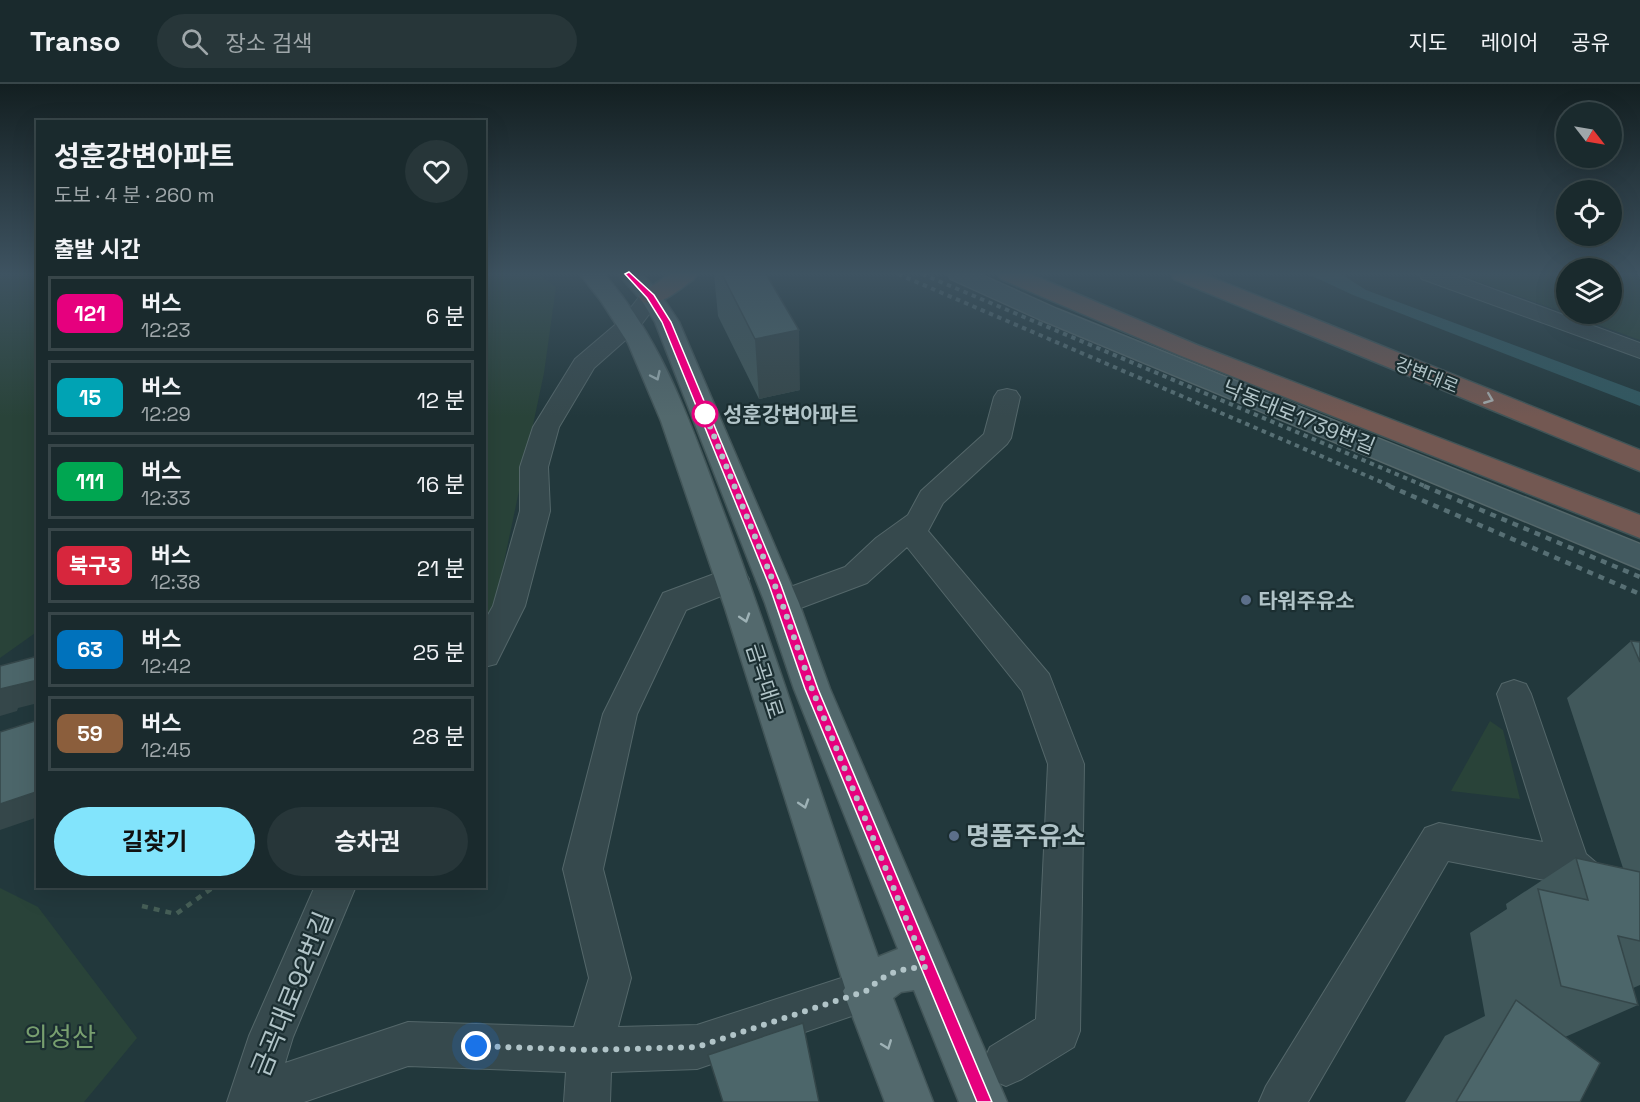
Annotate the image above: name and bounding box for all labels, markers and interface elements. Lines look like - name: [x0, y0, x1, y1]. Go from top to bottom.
- search box: [157, 14, 577, 68]
- text: Transo: [30, 23, 121, 59]
- icon: search: [178, 25, 211, 58]
- text: 장소 검색: [226, 29, 312, 57]
- text: 지도: [1409, 29, 1447, 56]
- text: 레이어: [1480, 29, 1538, 56]
- text: 공유: [1571, 29, 1610, 56]
- north arrow: [1556, 102, 1622, 168]
- map controls: [1556, 102, 1622, 324]
- text: 성훈강변아파트: [54, 138, 234, 174]
- button: heart: [405, 140, 468, 203]
- button: locate: [1556, 180, 1622, 246]
- text: 도보 · 4 분 · 260 m: [54, 182, 214, 208]
- text: 출발 시간: [54, 235, 141, 263]
- button: layers: [1556, 258, 1622, 324]
- text: 버스: [141, 289, 181, 317]
- text: 121: [74, 300, 106, 327]
- text: 6 분: [426, 302, 465, 330]
- text: 12:23: [141, 317, 191, 343]
- street label: 강변대로: [1392, 352, 1462, 398]
- one-way arrow: [649, 370, 661, 381]
- text: 버스: [141, 373, 181, 401]
- street label: 낙동대로1739번길: [1219, 374, 1379, 460]
- text: 15: [79, 384, 101, 411]
- text: 12 분: [417, 386, 465, 414]
- one-way arrow: [1482, 392, 1493, 404]
- text: 12:29: [141, 401, 191, 427]
- marker: 성훈강변아파트: [692, 401, 718, 427]
- place label: 성훈강변아파트: [723, 401, 858, 428]
- text: 버스: [141, 457, 181, 485]
- text: 111: [76, 468, 104, 495]
- text: 16 분: [416, 470, 465, 498]
- text: 12:33: [141, 485, 191, 511]
- text: 버스: [150, 541, 191, 569]
- text: 북구3: [69, 552, 120, 579]
- text: 21 분: [417, 554, 465, 582]
- text: 12:38: [150, 569, 200, 595]
- place label: 타워주유소: [1258, 587, 1355, 614]
- marker: 타워주유소: [1239, 593, 1253, 607]
- one-way arrow: [738, 612, 750, 623]
- text: 버스: [141, 625, 181, 653]
- text: 63: [77, 636, 103, 663]
- text: 25 분: [413, 638, 465, 666]
- street label: 금곡대로: [740, 640, 790, 722]
- text: 12:42: [141, 653, 191, 679]
- text: 버스: [141, 709, 181, 737]
- text: 59: [77, 720, 103, 747]
- text: 28 분: [412, 722, 465, 750]
- text: 12:45: [141, 737, 191, 763]
- one-way arrow: [797, 798, 810, 809]
- button: 길찾기: [54, 807, 255, 876]
- button: 승차권: [267, 807, 468, 876]
- place label: 명품주유소: [966, 819, 1086, 853]
- marker: 명품주유소: [947, 829, 961, 843]
- street label: 금곡대로92번길: [243, 906, 341, 1082]
- park label: 의성산: [24, 1020, 96, 1054]
- your location: [461, 1031, 491, 1061]
- one-way arrow: [880, 1040, 893, 1050]

